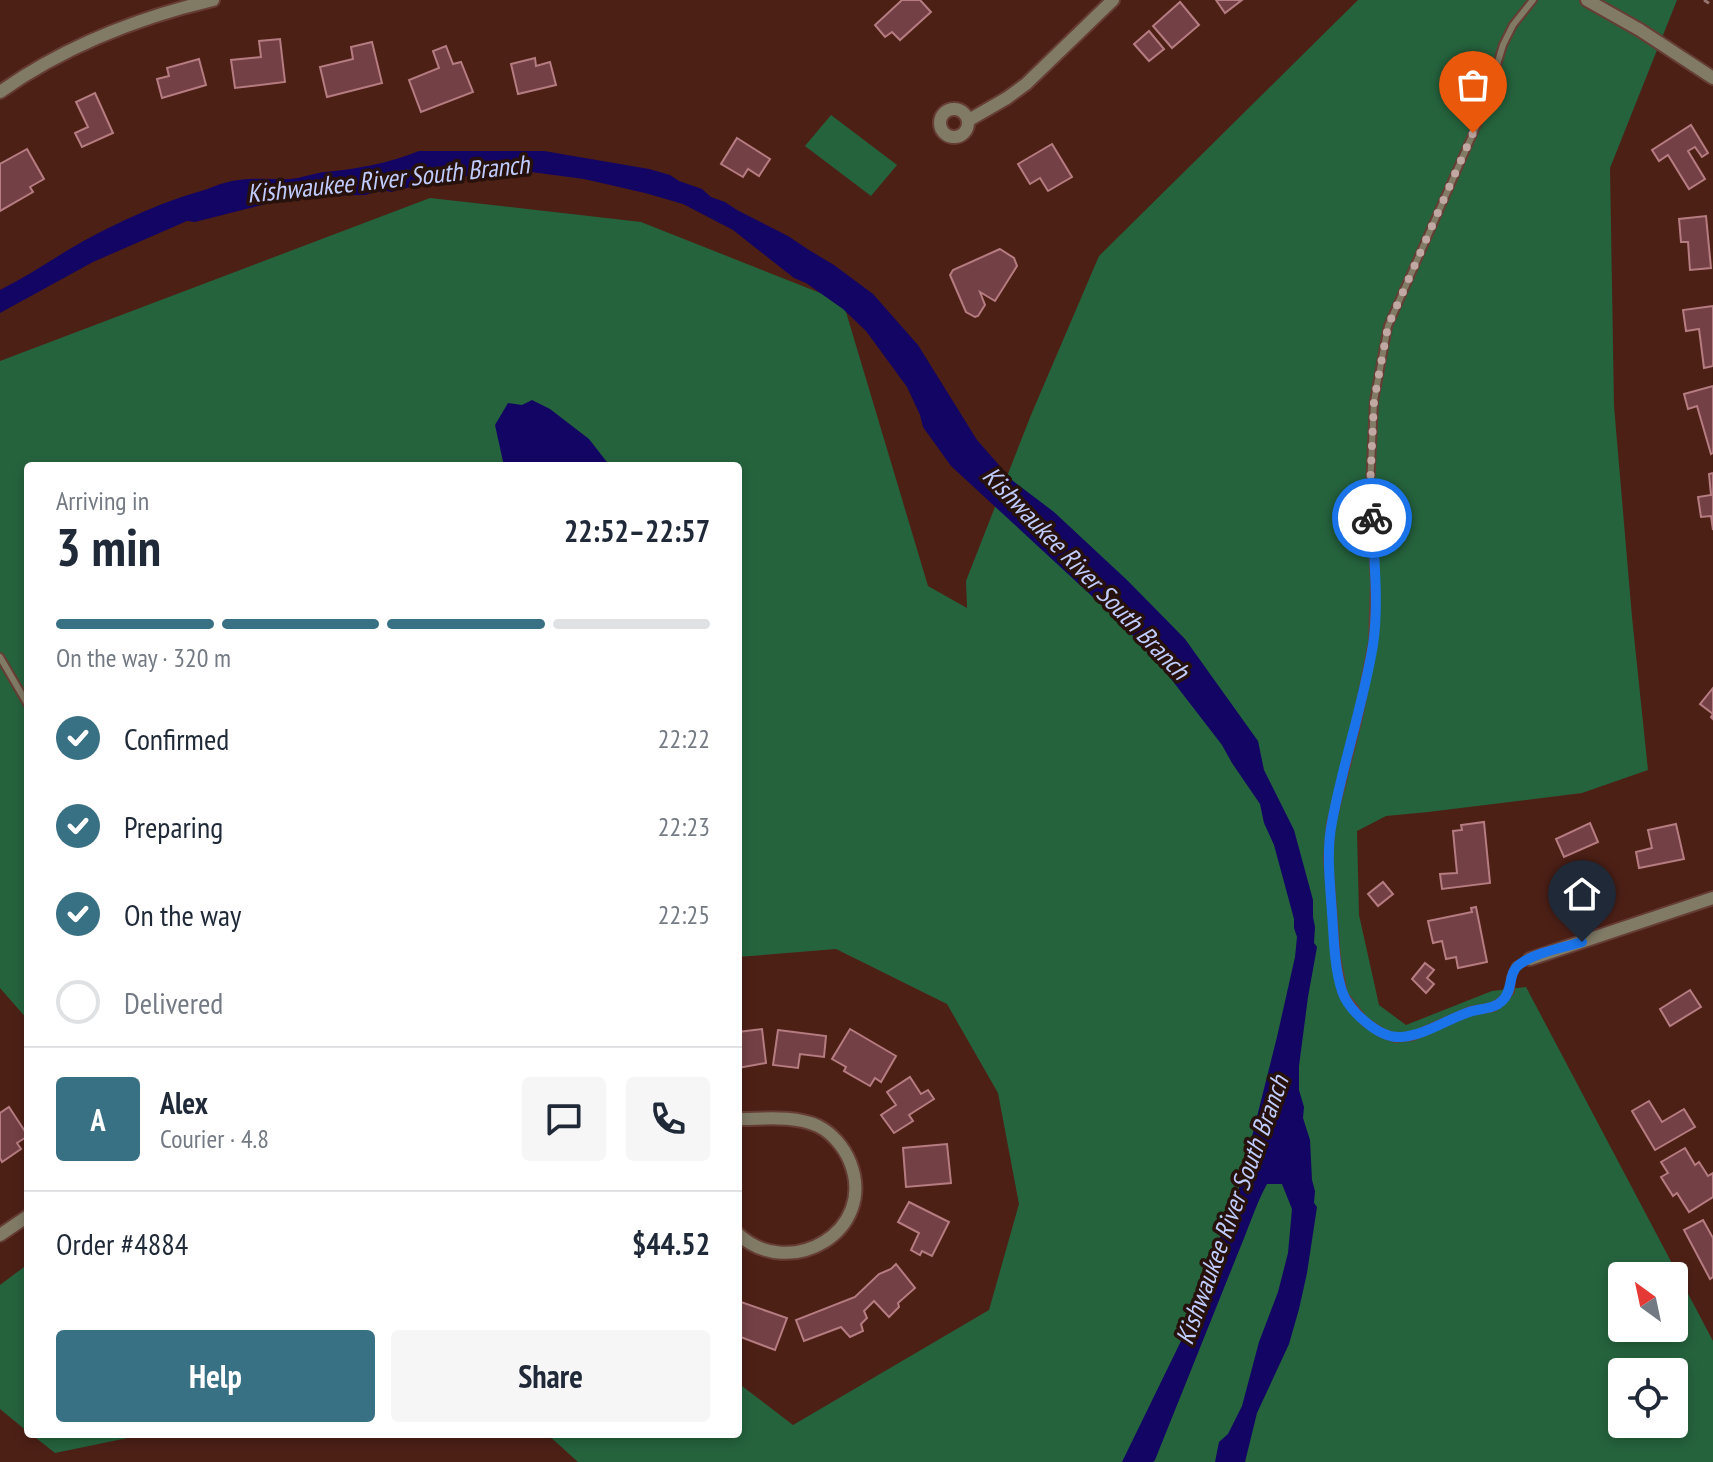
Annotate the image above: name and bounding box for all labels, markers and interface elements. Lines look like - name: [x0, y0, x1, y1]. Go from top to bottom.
- pin: [1439, 51, 1507, 133]
- icon: bag: [1451, 63, 1495, 107]
- water label: Kishwaukee River South Branch: [245, 147, 532, 210]
- water label: Kishwaukee River South Branch: [976, 459, 1198, 687]
- courier: [1332, 478, 1412, 558]
- text: Arriving in: [56, 484, 149, 517]
- icon: bike: [1350, 496, 1394, 540]
- text: 22:52–22:57: [564, 511, 710, 550]
- text: 3 min: [56, 513, 161, 580]
- text: On the way · 320 m: [56, 641, 231, 674]
- icon: check: [56, 716, 100, 760]
- text: Confirmed: [124, 719, 229, 758]
- text: 22:22: [658, 722, 710, 755]
- icon: check: [56, 804, 100, 848]
- text: Preparing: [124, 807, 223, 846]
- text: 22:23: [658, 810, 710, 843]
- pin: [1548, 860, 1616, 942]
- icon: home: [1560, 872, 1604, 916]
- icon: check: [56, 892, 100, 936]
- text: On the way: [124, 895, 241, 934]
- text: 22:25: [658, 898, 710, 931]
- text: Delivered: [124, 983, 223, 1022]
- water label: Kishwaukee River South Branch: [1168, 1070, 1296, 1349]
- button: chat: [522, 1077, 606, 1161]
- button: phone: [626, 1077, 710, 1161]
- text: Alex: [160, 1083, 208, 1122]
- text: A: [90, 1100, 106, 1139]
- text: Courier · 4.8: [160, 1122, 269, 1155]
- text: Order #4884: [56, 1224, 188, 1263]
- text: $44.52: [632, 1224, 710, 1263]
- north arrow: [1608, 1262, 1688, 1342]
- map controls: [1608, 1262, 1688, 1438]
- button: Help: [56, 1330, 375, 1422]
- button: Share: [391, 1330, 710, 1422]
- button: locate: [1608, 1358, 1688, 1438]

